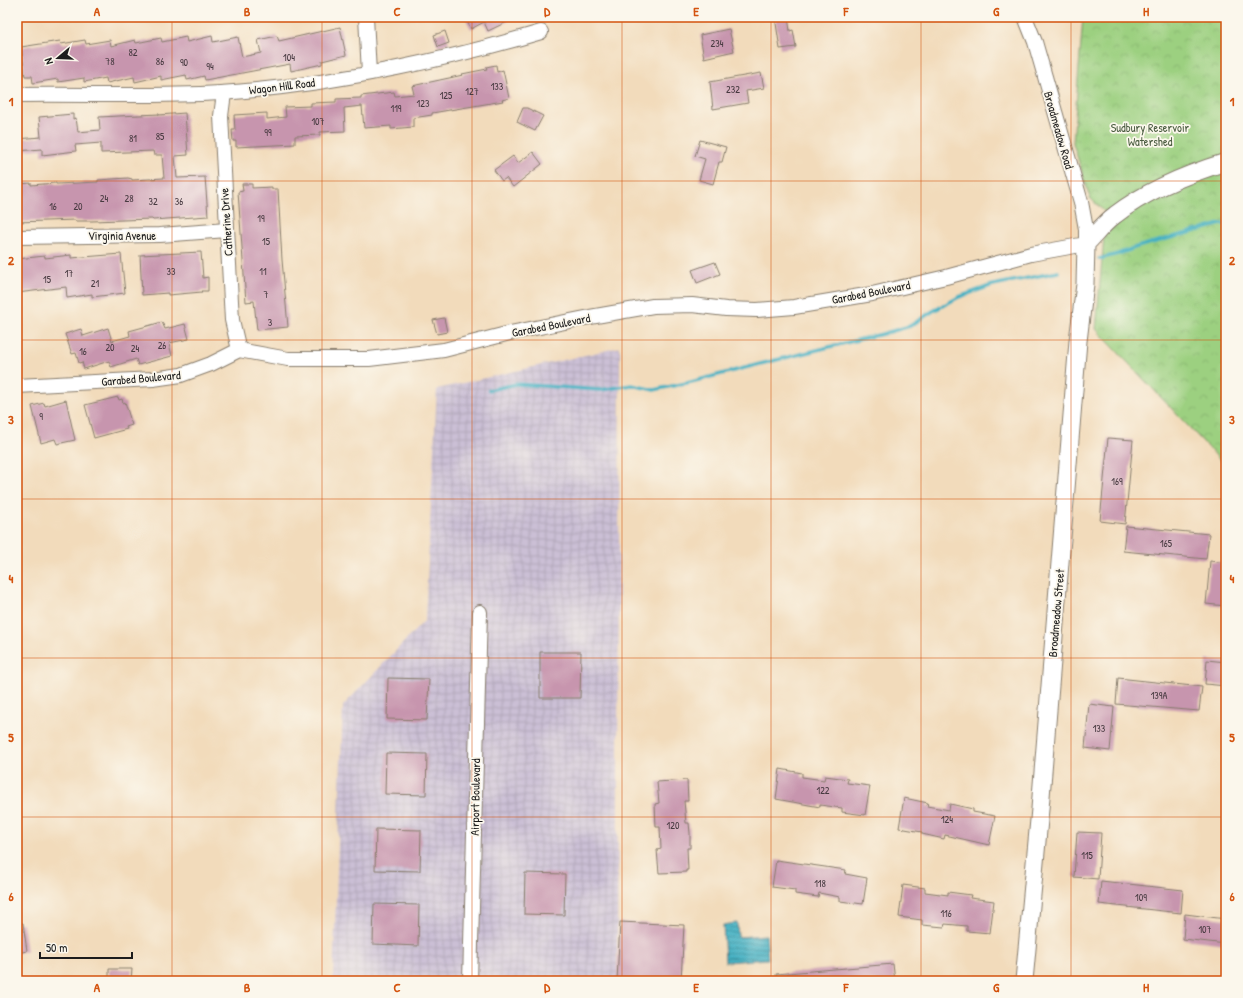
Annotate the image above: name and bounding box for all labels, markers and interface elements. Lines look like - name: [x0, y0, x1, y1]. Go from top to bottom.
- text: A: [94, 2, 101, 20]
- text: B: [244, 2, 251, 20]
- text: C: [393, 2, 401, 20]
- text: D: [544, 2, 551, 20]
- text: E: [693, 2, 699, 20]
- text: F: [843, 2, 850, 20]
- text: G: [993, 2, 1000, 20]
- text: H: [1143, 2, 1149, 20]
- house number: 234: [711, 37, 724, 50]
- north arrow: [38, 38, 78, 78]
- house number: 82: [128, 46, 138, 59]
- house number: 104: [283, 51, 295, 64]
- house number: 78: [105, 55, 115, 68]
- house number: 86: [156, 55, 164, 68]
- text: N: [41, 56, 56, 66]
- house number: 90: [180, 56, 189, 69]
- house number: 94: [206, 60, 214, 73]
- street label: Wagon Hill Road: [248, 73, 316, 98]
- house number: 133: [491, 80, 504, 93]
- house number: 232: [726, 83, 740, 96]
- house number: 127: [465, 85, 479, 98]
- house number: 125: [440, 89, 453, 102]
- street label: Broadmeadow Road: [1040, 89, 1078, 171]
- text: 1: [9, 92, 14, 110]
- text: 1: [1230, 92, 1235, 110]
- house number: 123: [417, 97, 430, 110]
- house number: 119: [391, 102, 402, 115]
- house number: 107: [311, 115, 325, 128]
- park label: Sudbury Reservoir Watershed: [1111, 119, 1190, 150]
- house number: 99: [264, 126, 272, 139]
- house number: 85: [156, 130, 165, 143]
- house number: 81: [129, 132, 137, 145]
- street label: Catherine Drive: [215, 187, 237, 257]
- house number: 24: [100, 192, 108, 205]
- house number: 28: [124, 192, 134, 205]
- house number: 32: [148, 195, 158, 208]
- house number: 36: [175, 195, 183, 208]
- house number: 16: [49, 200, 57, 213]
- house number: 20: [73, 200, 83, 213]
- house number: 19: [257, 212, 265, 225]
- street label: Virginia Avenue: [88, 227, 156, 244]
- house number: 15: [262, 235, 271, 248]
- text: 2: [8, 251, 15, 269]
- text: 2: [1229, 251, 1236, 269]
- house number: 33: [167, 265, 176, 278]
- house number: 11: [259, 265, 267, 278]
- house number: 17: [65, 267, 73, 280]
- house number: 15: [43, 273, 52, 286]
- street label: Garabed Boulevard: [830, 276, 912, 308]
- house number: 21: [91, 277, 100, 290]
- house number: 7: [264, 288, 269, 301]
- street label: Garabed Boulevard: [510, 309, 592, 341]
- house number: 3: [268, 316, 273, 329]
- house number: 26: [158, 339, 166, 352]
- house number: 20: [105, 341, 115, 354]
- house number: 24: [131, 342, 139, 355]
- house number: 16: [79, 345, 87, 358]
- street label: Garabed Boulevard: [101, 366, 182, 390]
- text: 3: [8, 410, 14, 428]
- house number: 9: [39, 410, 43, 423]
- text: 3: [1229, 410, 1235, 428]
- house number: 169: [1111, 475, 1123, 488]
- house number: 165: [1160, 537, 1173, 550]
- street label: Broadmeadow Street: [1044, 567, 1068, 658]
- text: 4: [9, 569, 14, 587]
- text: 4: [1230, 569, 1235, 587]
- house number: 139A: [1151, 689, 1167, 702]
- house number: 133: [1093, 722, 1106, 735]
- text: 5: [8, 728, 14, 746]
- text: 5: [1229, 728, 1235, 746]
- street label: Airport Boulevard: [466, 758, 484, 836]
- house number: 122: [817, 784, 830, 797]
- house number: 124: [941, 813, 953, 826]
- house number: 120: [667, 819, 680, 832]
- house number: 115: [1081, 849, 1094, 862]
- house number: 118: [814, 877, 826, 890]
- text: 6: [8, 887, 14, 905]
- text: 6: [1229, 887, 1235, 905]
- house number: 109: [1135, 891, 1147, 904]
- house number: 116: [940, 907, 952, 920]
- house number: 107: [1198, 923, 1212, 936]
- scale bar: [40, 934, 132, 960]
- text: 50 m: [46, 939, 67, 956]
- text: A: [94, 978, 101, 996]
- text: B: [244, 978, 251, 996]
- text: C: [393, 978, 401, 996]
- text: D: [544, 978, 551, 996]
- text: E: [693, 978, 699, 996]
- text: F: [843, 978, 850, 996]
- text: G: [993, 978, 1000, 996]
- text: H: [1143, 978, 1149, 996]

